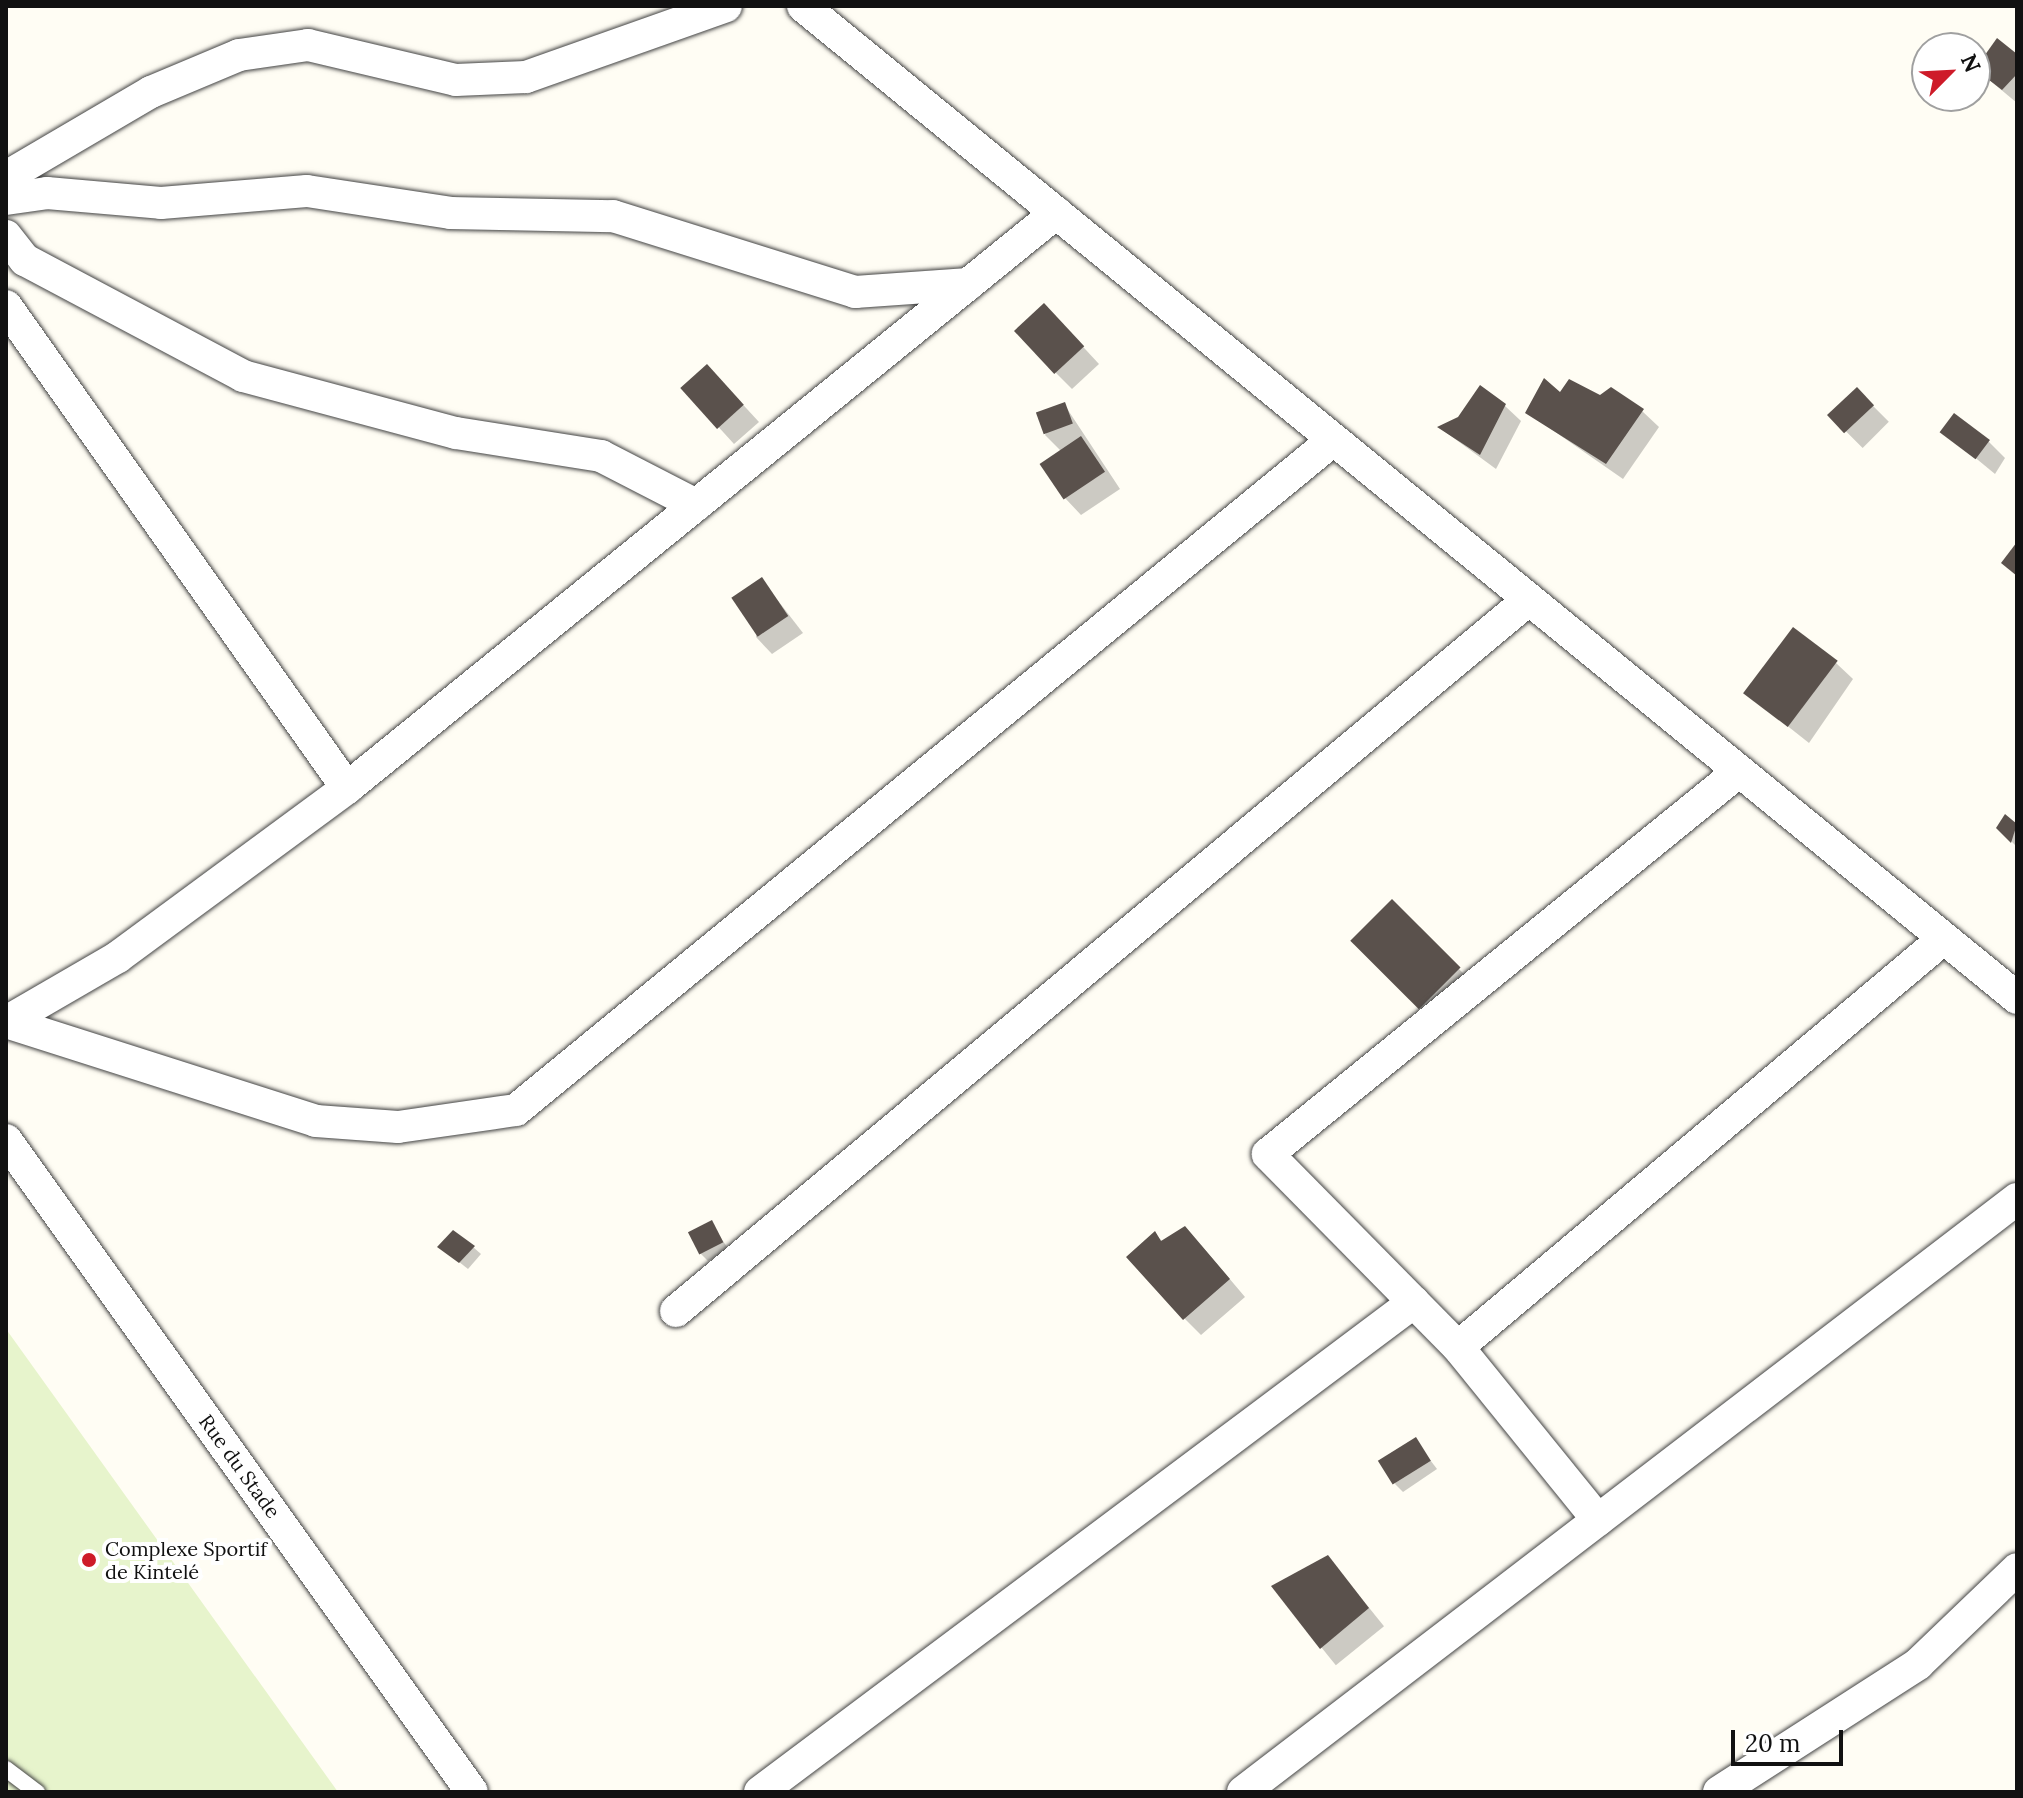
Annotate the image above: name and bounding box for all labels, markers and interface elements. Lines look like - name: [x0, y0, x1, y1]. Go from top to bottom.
- north arrow: [1911, 32, 1991, 112]
- text: N: [1955, 50, 1987, 77]
- street label: Rue du Stade: [194, 1410, 286, 1522]
- place label: Complexe Sportif de Kintelé: [105, 1536, 267, 1583]
- marker: Complexe Sportif de Kintelé: [80, 1551, 98, 1569]
- scale bar: [1735, 1714, 1847, 1764]
- text: 20 m: [1745, 1728, 1801, 1759]

